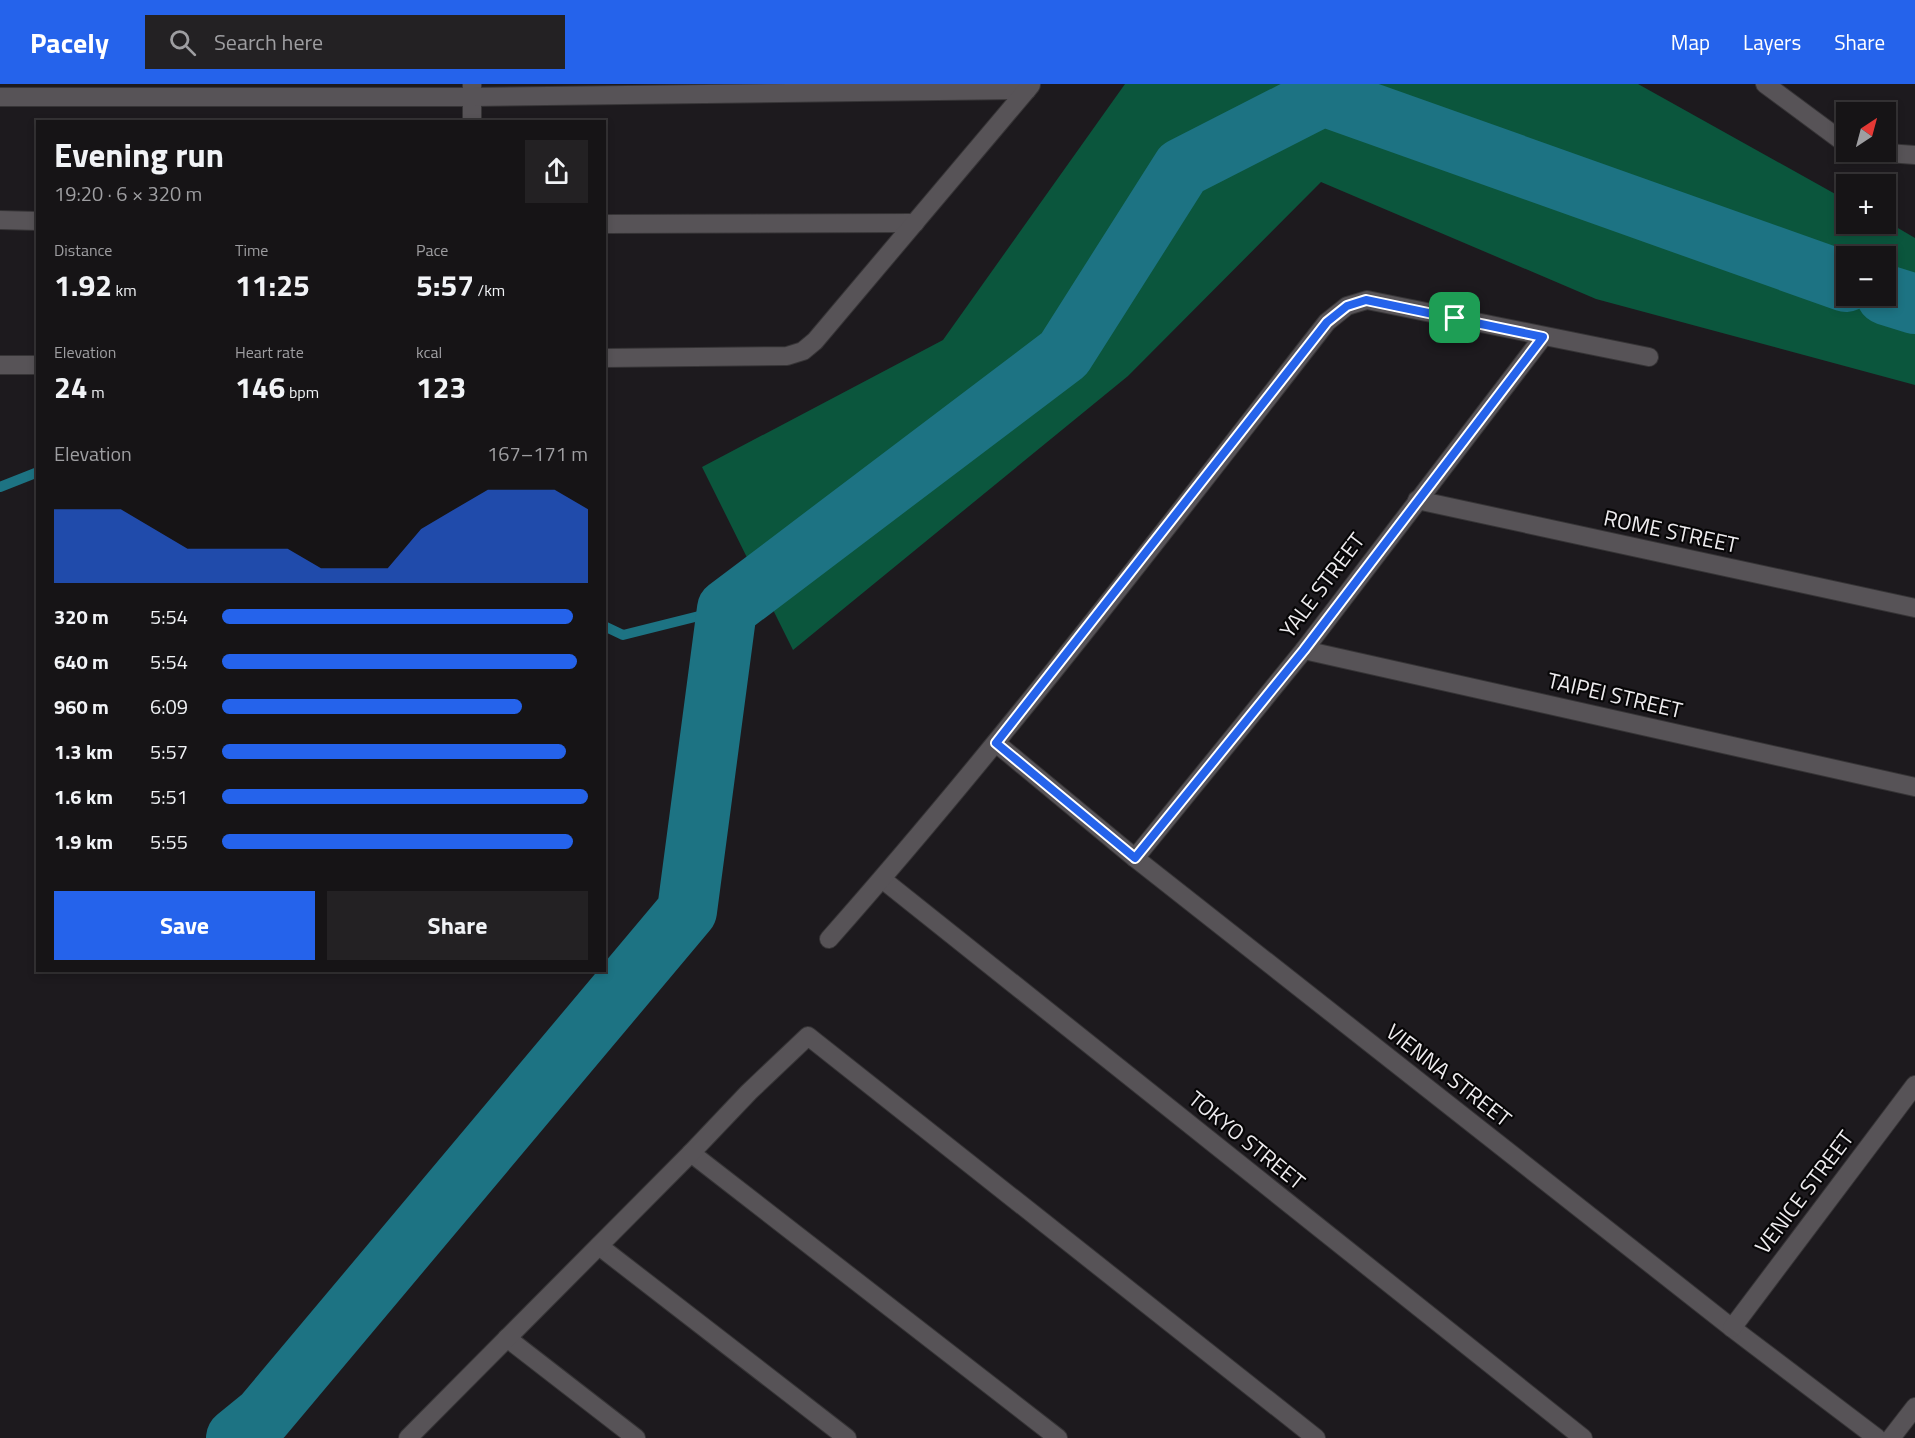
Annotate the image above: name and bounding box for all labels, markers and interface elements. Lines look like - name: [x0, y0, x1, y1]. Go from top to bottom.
- search box: [145, 15, 565, 69]
- text: Pacely: [30, 21, 109, 64]
- text: Search here: [214, 25, 323, 59]
- icon: search: [166, 26, 199, 59]
- text: Map: [1671, 26, 1710, 58]
- text: Layers: [1743, 26, 1801, 58]
- text: Share: [1834, 26, 1885, 58]
- north arrow: [1836, 102, 1896, 162]
- map controls: [1836, 102, 1896, 306]
- text: Evening run: [54, 130, 224, 180]
- button: share: [525, 140, 588, 203]
- button: +: [1836, 174, 1896, 234]
- text: 19:20 · 6 × 320 m: [54, 178, 202, 209]
- text: Distance: [54, 238, 112, 262]
- text: Time: [235, 238, 268, 262]
- text: Pace: [416, 238, 448, 262]
- button: −: [1836, 246, 1896, 306]
- text: 1.92: [54, 262, 112, 308]
- text: 11:25: [235, 262, 310, 308]
- text: 5:57: [416, 262, 474, 308]
- text: km: [112, 278, 137, 302]
- text: /km: [474, 278, 505, 302]
- pin: [1429, 292, 1480, 343]
- icon: arrive: [1438, 301, 1471, 334]
- text: Elevation: [54, 340, 116, 364]
- text: Heart rate: [235, 340, 304, 364]
- text: kcal: [416, 340, 442, 364]
- text: 24: [54, 364, 88, 410]
- text: 146: [235, 364, 285, 410]
- text: 123: [416, 364, 466, 410]
- text: m: [88, 380, 105, 404]
- text: bpm: [285, 380, 319, 404]
- text: Elevation: [54, 438, 132, 469]
- text: 167–171 m: [487, 438, 588, 469]
- street label: ROME STREET: [1601, 500, 1742, 562]
- street label: YALE STREET: [1271, 525, 1373, 645]
- text: 320 m: [54, 601, 109, 632]
- text: 5:54: [150, 601, 188, 632]
- text: 640 m: [54, 646, 109, 677]
- text: 5:54: [150, 646, 188, 677]
- street label: TAIPEI STREET: [1544, 663, 1686, 727]
- text: 960 m: [54, 691, 109, 722]
- text: 6:09: [150, 691, 188, 722]
- text: 1.3 km: [54, 736, 113, 767]
- text: 5:57: [150, 736, 188, 767]
- text: 1.6 km: [54, 781, 113, 812]
- text: 5:51: [150, 781, 188, 812]
- text: 1.9 km: [54, 826, 113, 857]
- text: 5:55: [150, 826, 188, 857]
- button: Save: [54, 891, 315, 960]
- button: Share: [327, 891, 588, 960]
- street label: VIENNA STREET: [1379, 1015, 1519, 1135]
- street label: TOKYO STREET: [1181, 1082, 1313, 1198]
- street label: VENICE STREET: [1746, 1123, 1862, 1261]

